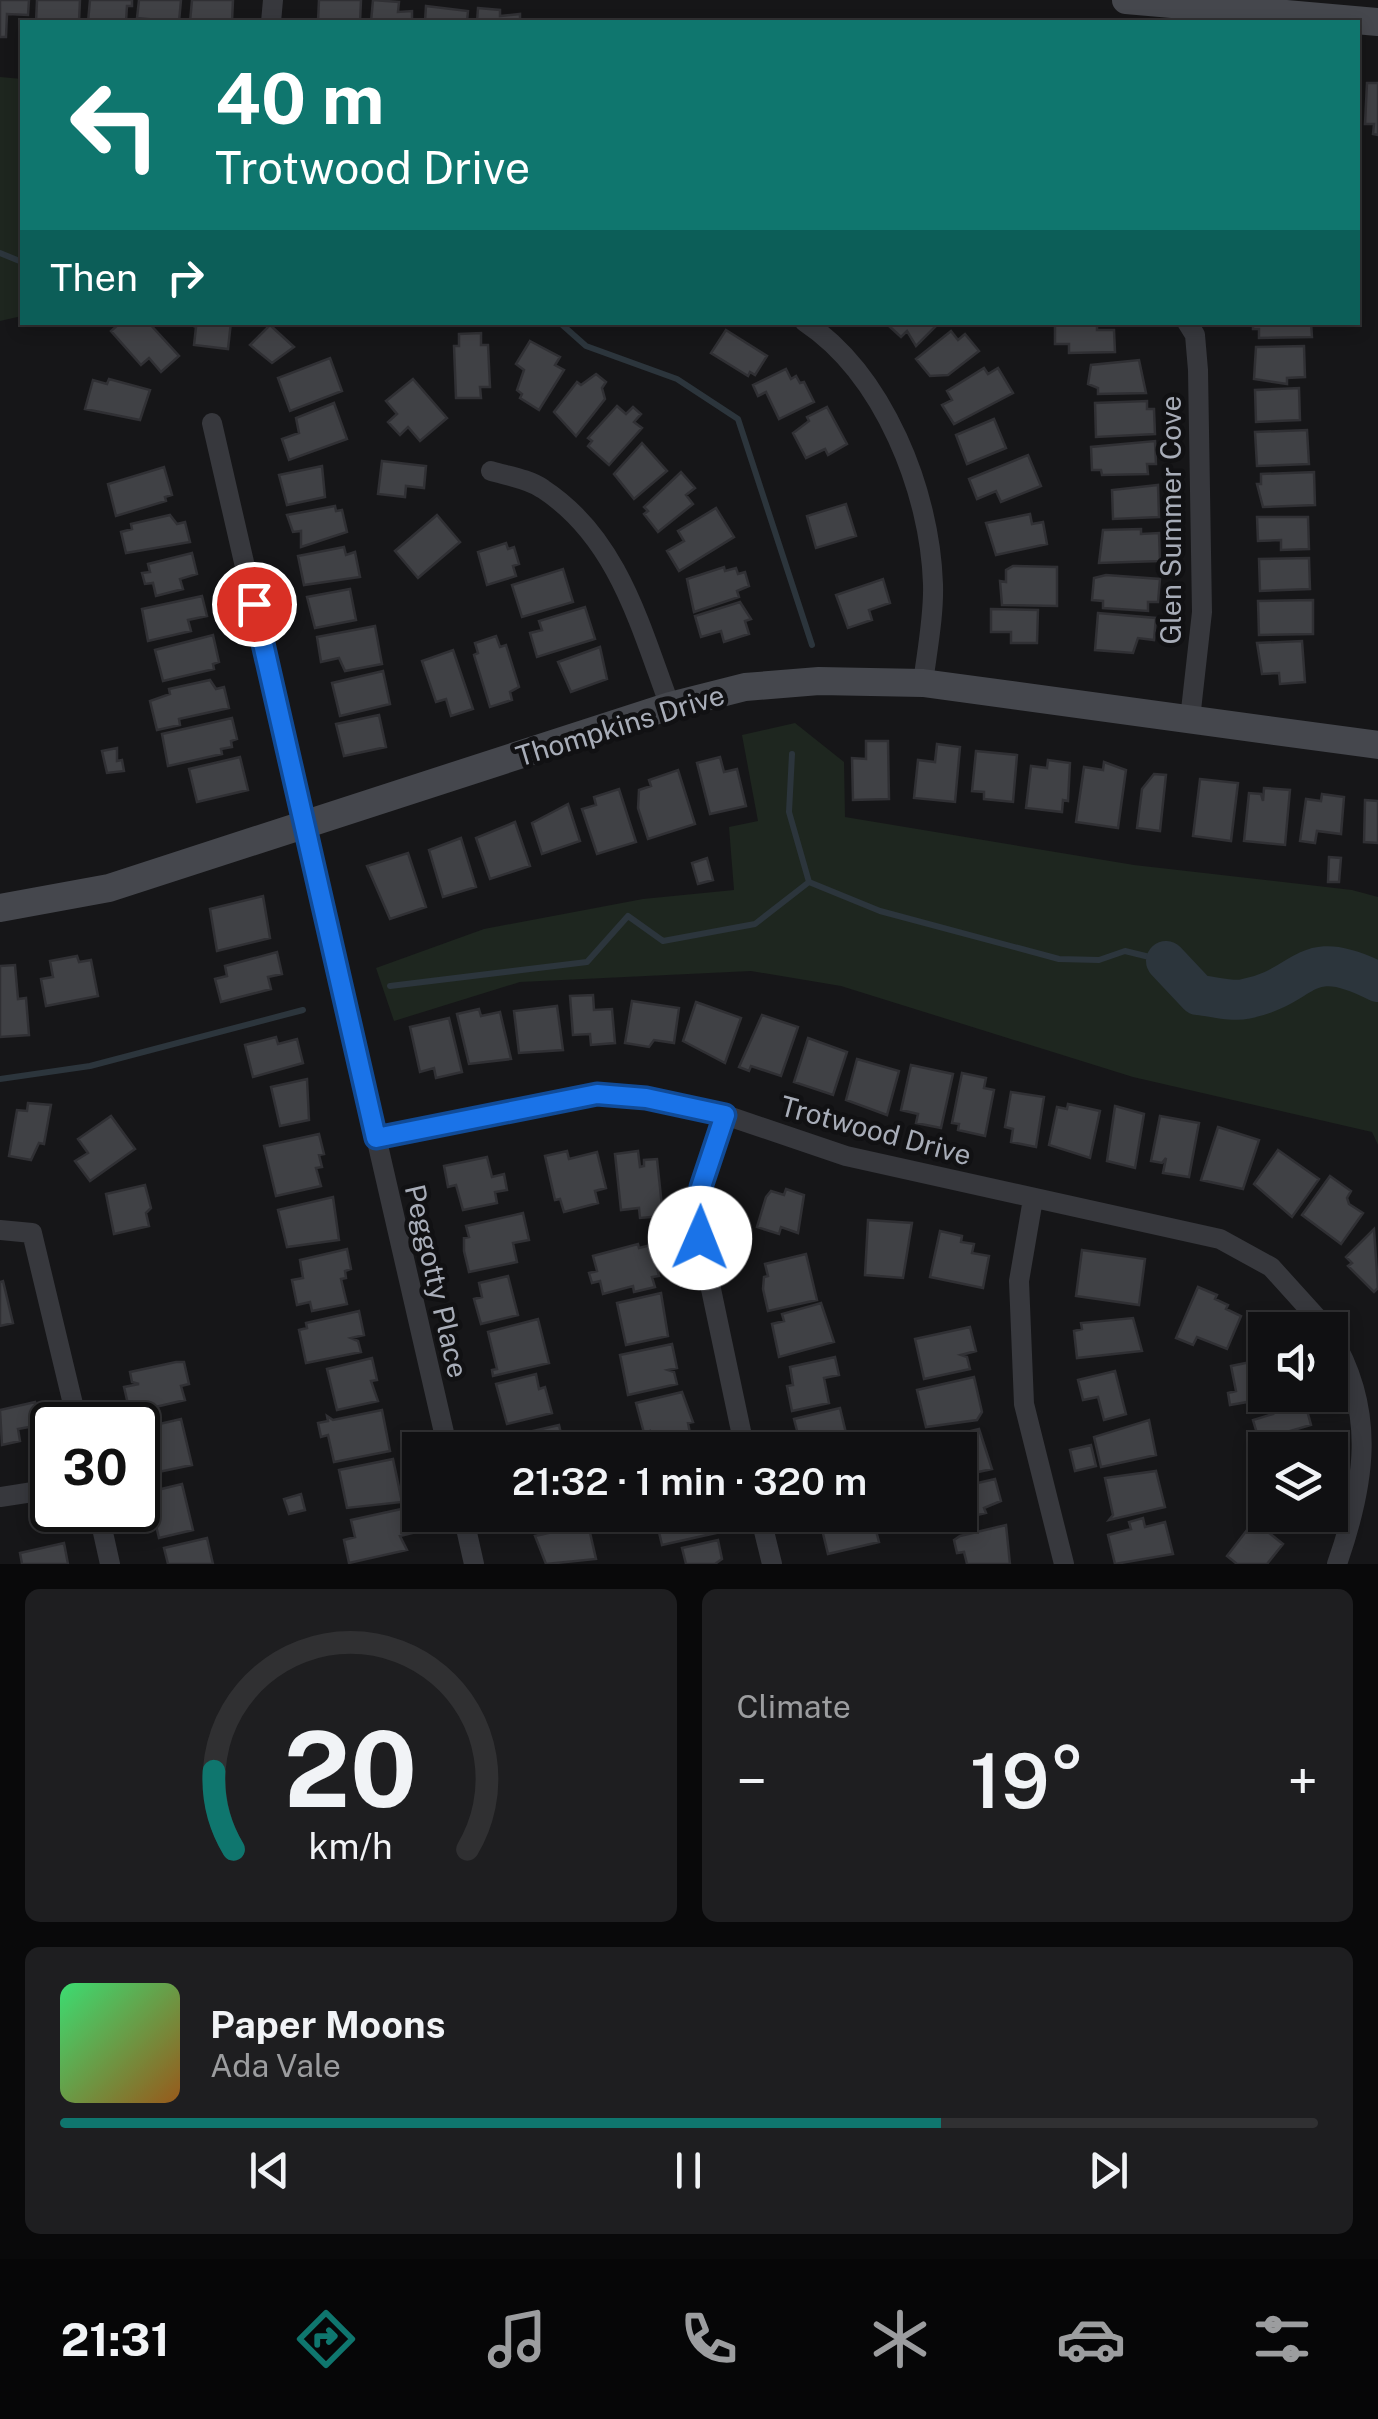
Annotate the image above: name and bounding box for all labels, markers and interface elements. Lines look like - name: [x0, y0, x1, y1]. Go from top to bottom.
- text: 40 m: [215, 57, 385, 140]
- icon: left: [50, 60, 180, 190]
- text: Trotwood Drive: [215, 141, 530, 194]
- icon: right: [158, 250, 213, 305]
- text: Then: [50, 255, 138, 300]
- street label: Glen Summer Cove: [1154, 396, 1187, 644]
- pin: [212, 562, 297, 647]
- icon: arrive: [227, 577, 282, 632]
- street label: Thompkins Drive: [512, 678, 728, 772]
- street label: Trotwood Drive: [777, 1089, 975, 1171]
- street label: Peggotty Place: [399, 1181, 475, 1381]
- position arrow: [648, 1186, 752, 1290]
- map controls: [1248, 1312, 1348, 1532]
- button: sound: [1248, 1312, 1348, 1412]
- speed limit sign: 30: [30, 1402, 160, 1532]
- button: layers: [1248, 1432, 1348, 1532]
- text: 21:32 · 1 min · 320 m: [512, 1459, 867, 1504]
- text: Climate: [737, 1688, 851, 1725]
- text: 20: [284, 1708, 417, 1830]
- text: 19°: [970, 1737, 1085, 1825]
- text: −: [737, 1749, 767, 1813]
- text: +: [1287, 1749, 1318, 1813]
- text: km/h: [309, 1825, 393, 1867]
- text: Paper Moons: [210, 2002, 445, 2047]
- text: Ada Vale: [210, 2047, 341, 2084]
- icon: previous: [242, 2143, 297, 2198]
- icon: pause: [661, 2143, 716, 2198]
- icon: next: [1081, 2143, 1136, 2198]
- icon: directions: [291, 2304, 361, 2374]
- icon: music: [482, 2304, 552, 2374]
- icon: phone: [674, 2304, 744, 2374]
- icon: climate: [865, 2304, 935, 2374]
- icon: car: [1056, 2304, 1126, 2374]
- icon: filters: [1247, 2304, 1317, 2374]
- text: 21:31: [61, 2313, 170, 2366]

